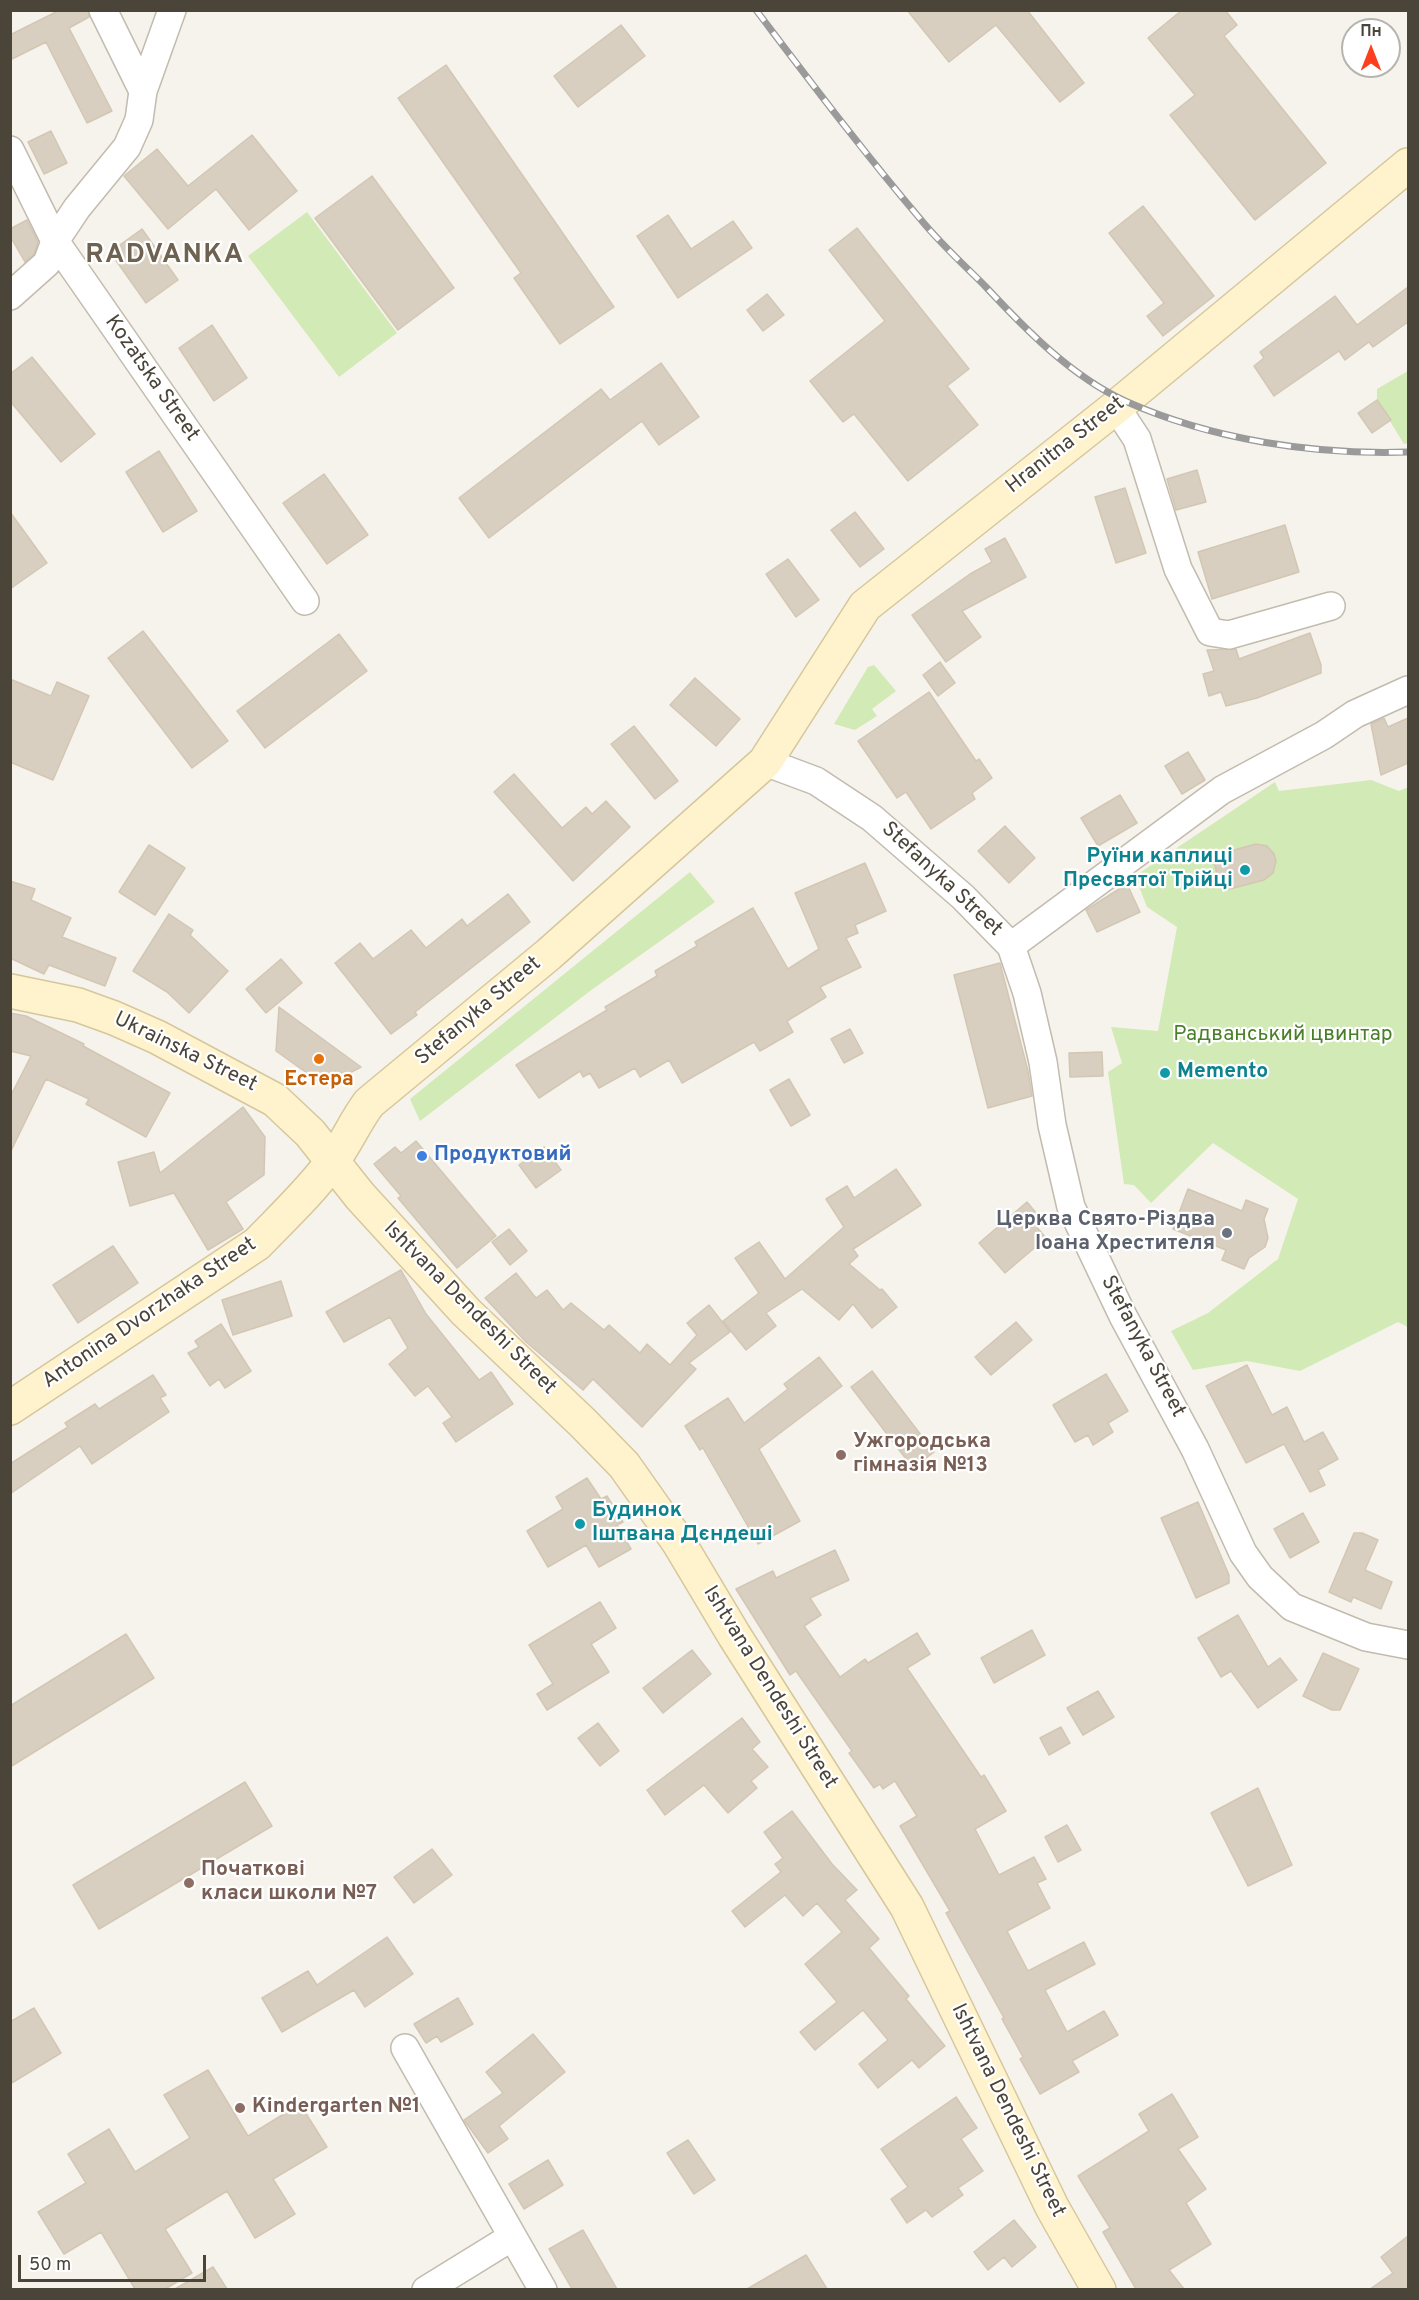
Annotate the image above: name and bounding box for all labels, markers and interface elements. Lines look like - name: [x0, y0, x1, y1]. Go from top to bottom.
- north arrow: [1341, 18, 1401, 78]
- text: Пн: [1360, 22, 1382, 42]
- district label: RADVANKA: [85, 241, 245, 273]
- street label: Kozatska Street: [98, 311, 204, 447]
- street label: Hranitna Street: [1002, 392, 1130, 500]
- street label: Stefanyka Street: [875, 817, 1007, 943]
- place label: Руїни каплиці Пресвятої Трійці: [1063, 845, 1233, 895]
- marker: Руїни каплиці Пресвятої Трійці: [1238, 863, 1252, 877]
- street label: Stefanyka Street: [411, 952, 547, 1072]
- street label: Ukrainska Street: [109, 1007, 261, 1099]
- park label: Радванський цвинтар: [1173, 1023, 1393, 1049]
- marker: Естера: [312, 1052, 326, 1066]
- place label: Memento: [1177, 1060, 1268, 1086]
- marker: Memento: [1158, 1066, 1172, 1080]
- place label: Естера: [284, 1068, 354, 1094]
- place label: Продуктовий: [434, 1143, 571, 1169]
- marker: Продуктовий: [415, 1149, 429, 1163]
- place label: Церква Свято-Різдва Іоана Хрестителя: [996, 1208, 1215, 1258]
- street label: Ishtvana Dendeshi Street: [377, 1217, 561, 1401]
- marker: Церква Свято-Різдва Іоана Хрестителя: [1220, 1226, 1234, 1240]
- street label: Antonina Dvorzhaka Street: [38, 1233, 262, 1395]
- street label: Stefanyka Street: [1094, 1272, 1190, 1422]
- place label: Ужгородська гімназія №13: [853, 1430, 991, 1480]
- marker: Ужгородська гімназія №13: [834, 1448, 848, 1462]
- place label: Будинок Іштвана Дєндеші: [592, 1499, 773, 1549]
- marker: Будинок Іштвана Дєндеші: [573, 1517, 587, 1531]
- street label: Ishtvana Dendeshi Street: [696, 1582, 842, 1794]
- place label: Початкові класи школи №7: [201, 1858, 377, 1908]
- marker: Початкові класи школи №7: [182, 1876, 196, 1890]
- street label: Ishtvana Dendeshi Street: [944, 2000, 1070, 2222]
- place label: Kindergarten №1: [252, 2095, 420, 2121]
- marker: Kindergarten №1: [233, 2101, 247, 2115]
- scale bar: [21, 2243, 208, 2281]
- text: 50 m: [29, 2254, 71, 2277]

